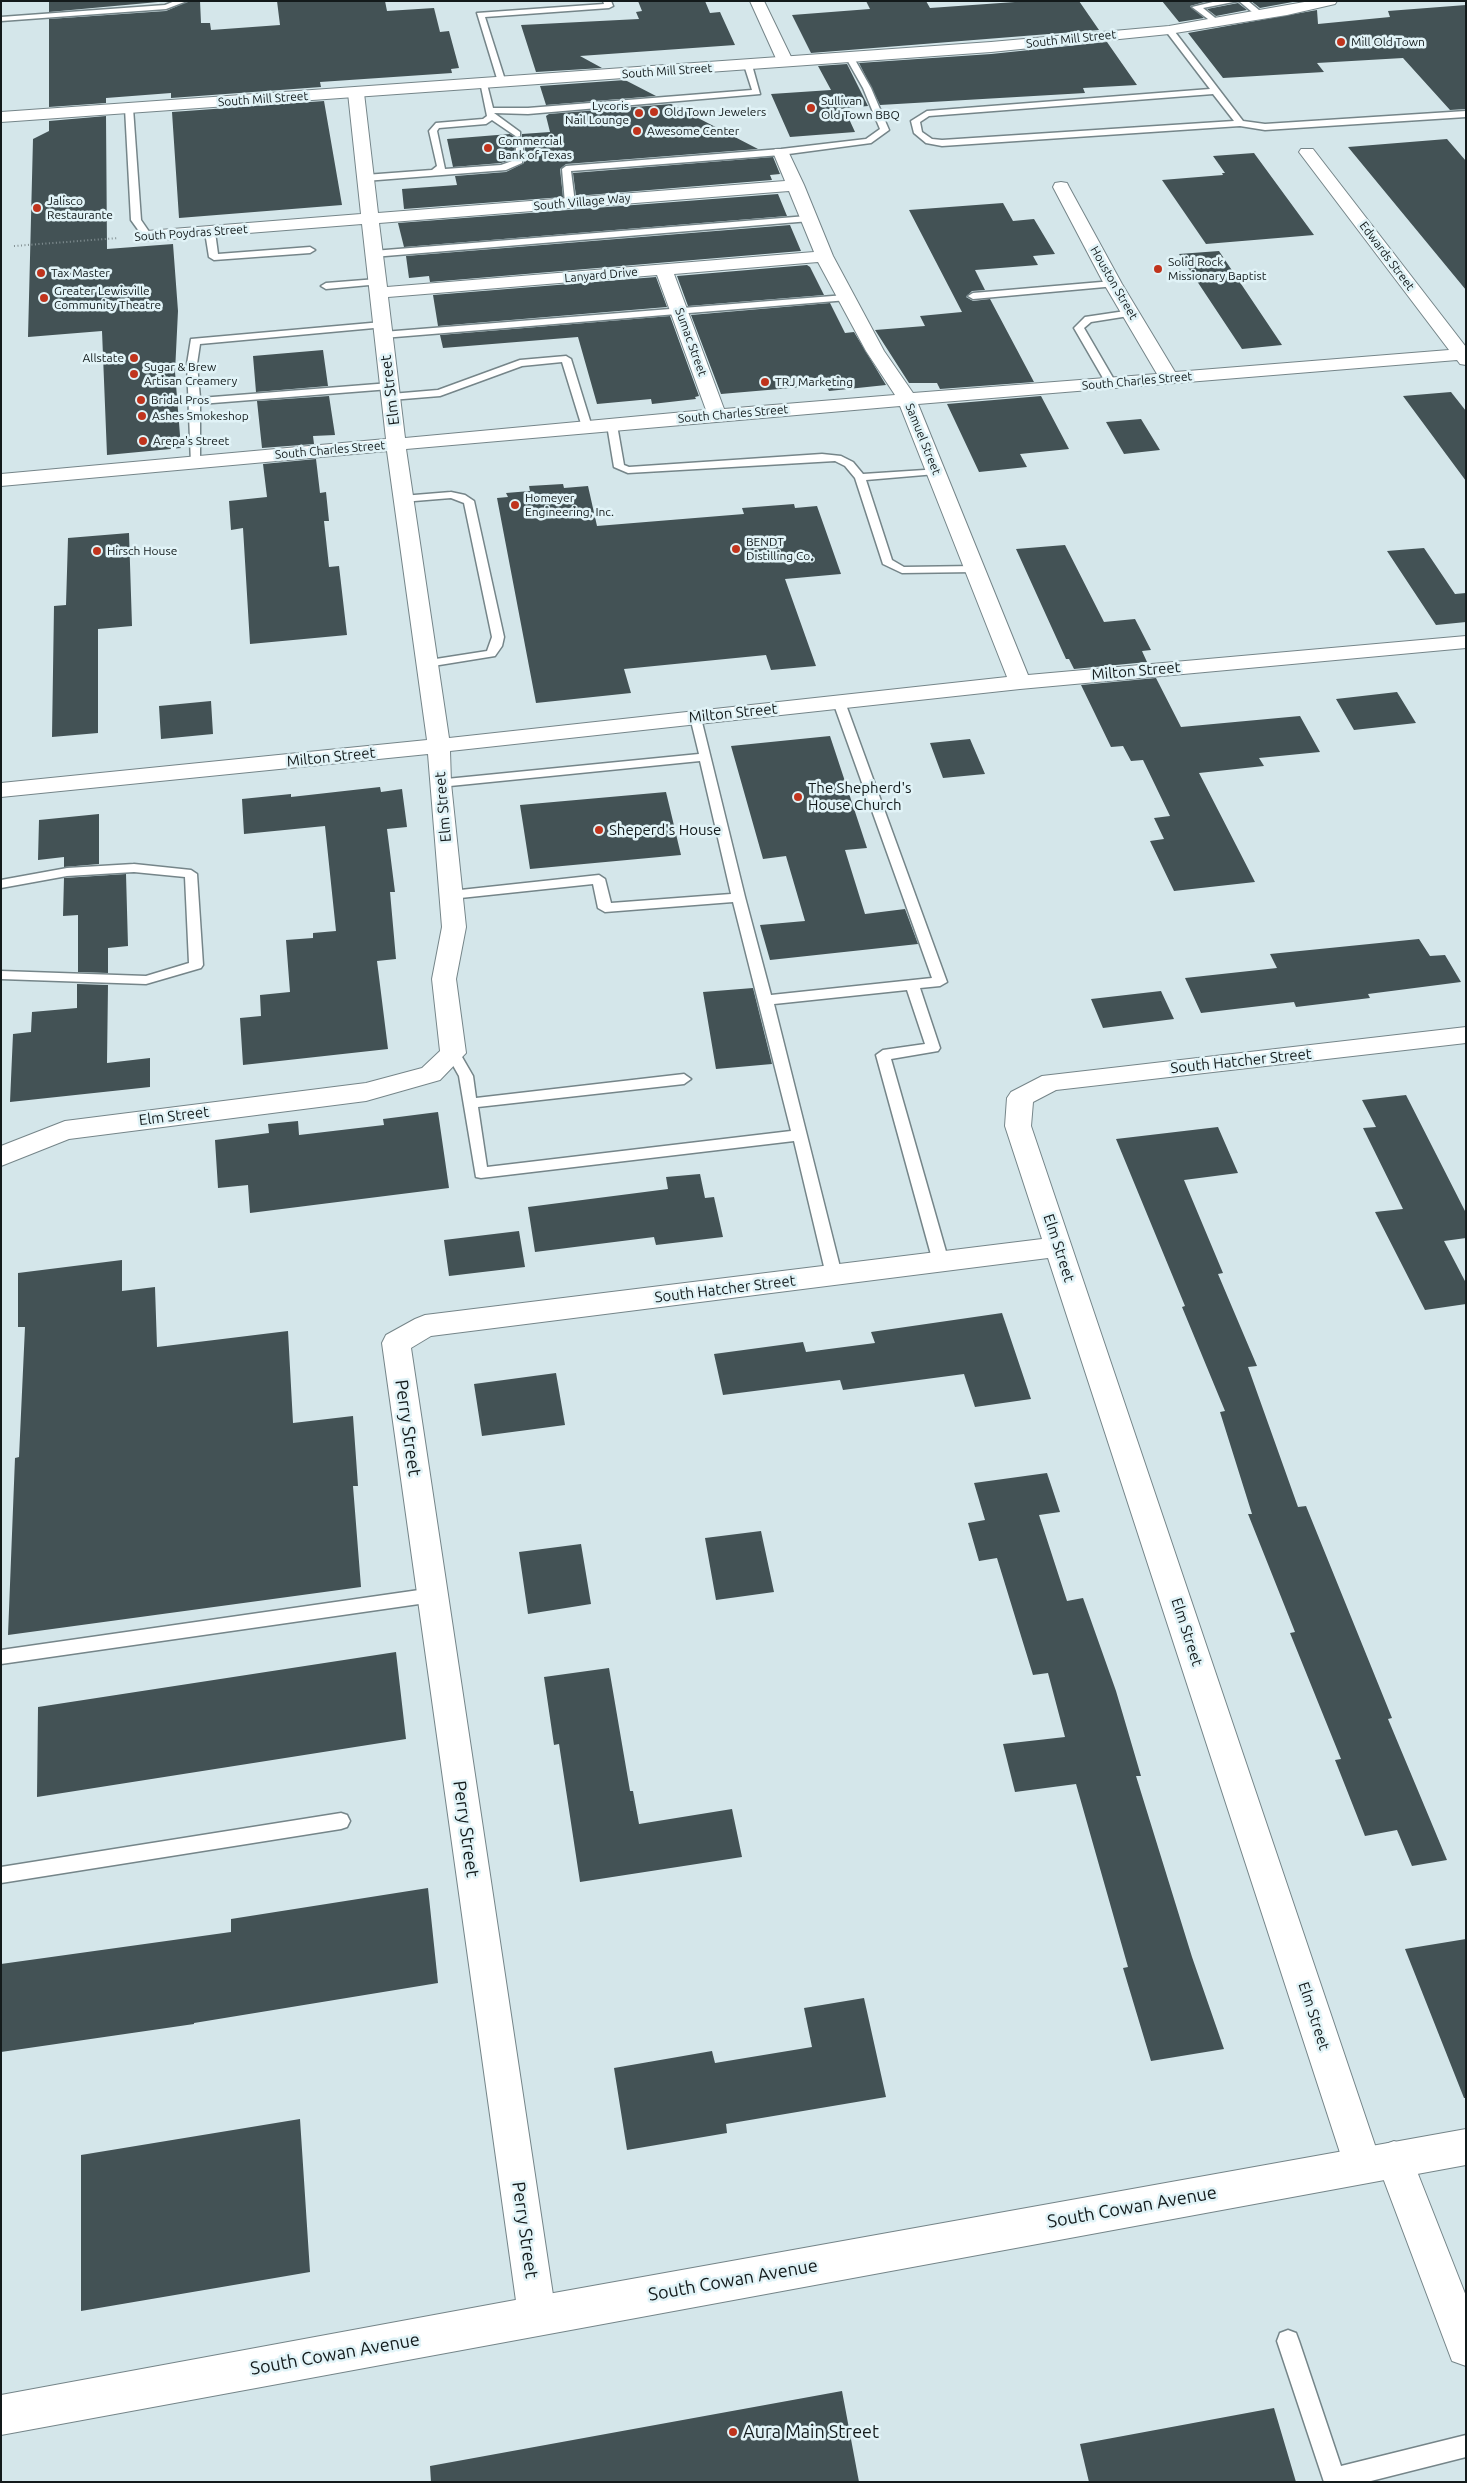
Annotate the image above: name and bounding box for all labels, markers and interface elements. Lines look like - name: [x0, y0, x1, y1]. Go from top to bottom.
- street label: South Mill Street: [1025, 27, 1117, 51]
- place label: Mill Old Town: [1351, 35, 1425, 49]
- marker: Mill Old Town: [1335, 36, 1347, 48]
- street label: South Mill Street: [621, 61, 713, 81]
- street label: South Mill Street: [217, 89, 309, 109]
- place label: Sullivan Old Town BBQ: [821, 94, 900, 122]
- place label: Lycoris Nail Lounge: [565, 99, 629, 127]
- marker: Sullivan Old Town BBQ: [805, 102, 817, 114]
- place label: Old Town Jewelers: [664, 105, 766, 119]
- marker: Old Town Jewelers: [648, 106, 660, 118]
- marker: Lycoris Nail Lounge: [633, 107, 645, 119]
- place label: Awesome Center: [647, 124, 739, 138]
- marker: Awesome Center: [631, 125, 643, 137]
- place label: Commercial Bank of Texas: [498, 134, 572, 162]
- marker: Commercial Bank of Texas: [482, 142, 494, 154]
- street label: South Village Way: [533, 191, 631, 213]
- place label: Jalisco Restaurante: [47, 194, 113, 222]
- marker: Jalisco Restaurante: [31, 202, 43, 214]
- street label: Edwards Street: [1357, 219, 1417, 293]
- street label: South Poydras Street: [134, 222, 248, 244]
- street label: Houston Street: [1087, 244, 1141, 322]
- place label: Solid Rock Missionary Baptist: [1168, 255, 1266, 283]
- marker: Solid Rock Missionary Baptist: [1152, 263, 1164, 275]
- street label: Lanyard Drive: [564, 265, 638, 285]
- place label: Tax Master: [51, 266, 110, 280]
- marker: Tax Master: [35, 267, 47, 279]
- place label: Greater Lewisville Community Theatre: [54, 284, 161, 312]
- marker: Greater Lewisville Community Theatre: [38, 292, 50, 304]
- street label: Sumac Street: [672, 306, 710, 378]
- place label: Allstate: [83, 351, 124, 365]
- marker: Allstate: [128, 352, 140, 364]
- street label: Elm Street: [377, 354, 403, 426]
- place label: Sugar & Brew Artisan Creamery: [144, 360, 237, 388]
- marker: Sugar & Brew Artisan Creamery: [128, 368, 140, 380]
- street label: South Charles Street: [1081, 369, 1193, 393]
- place label: TRJ Marketing: [775, 375, 853, 389]
- marker: TRJ Marketing: [759, 376, 771, 388]
- place label: Bridal Pros: [151, 393, 209, 407]
- marker: Bridal Pros: [135, 394, 147, 406]
- street label: Samuel Street: [902, 401, 944, 477]
- street label: South Charles Street: [677, 402, 789, 426]
- place label: Ashes Smokeshop: [152, 409, 249, 423]
- marker: Ashes Smokeshop: [136, 410, 148, 422]
- place label: Arepa's Street: [153, 434, 229, 448]
- marker: Arepa's Street: [137, 435, 149, 447]
- street label: South Charles Street: [274, 438, 386, 462]
- place label: Homeyer Engineering, Inc.: [525, 491, 614, 519]
- marker: Homeyer Engineering, Inc.: [509, 499, 521, 511]
- place label: BENDT Distilling Co.: [746, 535, 813, 563]
- marker: BENDT Distilling Co.: [730, 543, 742, 555]
- place label: Hirsch House: [107, 544, 177, 558]
- marker: Hirsch House: [91, 545, 103, 557]
- street label: Milton Street: [1091, 658, 1181, 684]
- street label: Milton Street: [688, 699, 778, 727]
- street label: Milton Street: [286, 743, 376, 771]
- street label: Elm Street: [431, 771, 455, 843]
- place label: The Shepherd's House Church: [808, 779, 912, 814]
- marker: The Shepherd's House Church: [792, 791, 804, 803]
- place label: Sheperd's House: [609, 821, 721, 839]
- marker: Sheperd's House: [593, 824, 605, 836]
- street label: South Hatcher Street: [1169, 1045, 1313, 1077]
- street label: Elm Street: [138, 1103, 210, 1129]
- street label: Elm Street: [1040, 1212, 1078, 1284]
- street label: South Hatcher Street: [653, 1271, 797, 1307]
- street label: Perry Street: [391, 1378, 425, 1478]
- street label: Elm Street: [1168, 1596, 1206, 1668]
- street label: Perry Street: [449, 1779, 483, 1879]
- street label: Elm Street: [1295, 1980, 1333, 2052]
- street label: Perry Street: [508, 2180, 542, 2280]
- street label: South Cowan Avenue: [1046, 2181, 1218, 2233]
- street label: South Cowan Avenue: [647, 2254, 819, 2306]
- street label: South Cowan Avenue: [249, 2328, 421, 2380]
- place label: Aura Main Street: [743, 2421, 879, 2443]
- marker: Aura Main Street: [727, 2426, 739, 2438]

